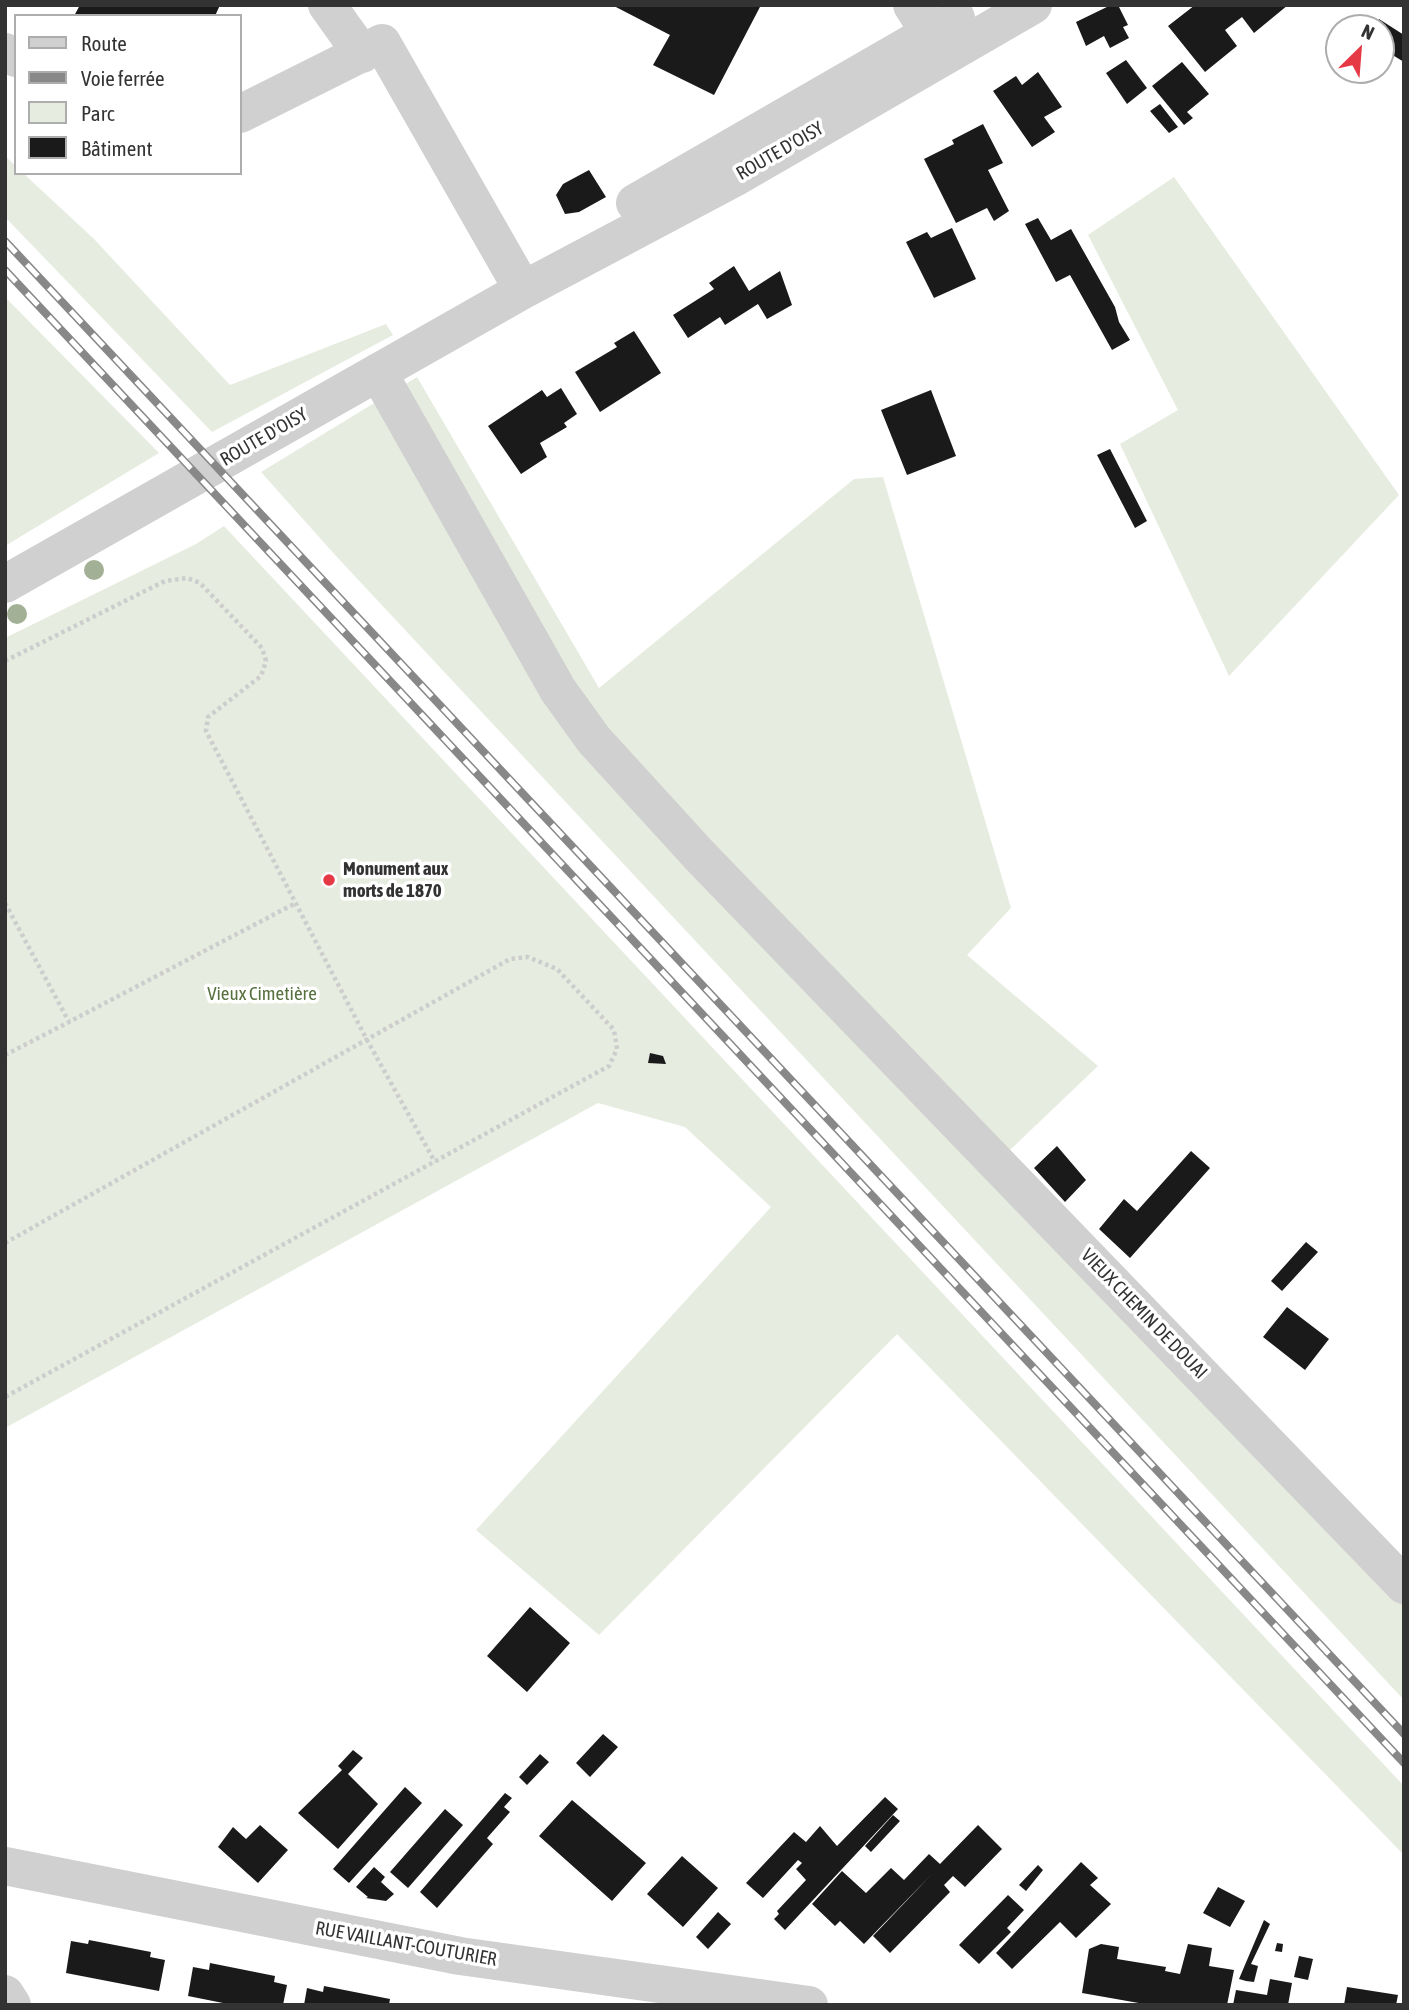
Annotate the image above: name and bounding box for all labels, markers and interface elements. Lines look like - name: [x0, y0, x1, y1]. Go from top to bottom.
- legend: [14, 14, 242, 175]
- north arrow: [1325, 14, 1395, 84]
- text: N: [1358, 19, 1378, 44]
- text: Route: [81, 31, 127, 55]
- text: Voie ferrée: [81, 66, 164, 90]
- text: Parc: [81, 101, 115, 125]
- street label: ROUTE D'OISY: [732, 117, 828, 185]
- text: Bâtiment: [81, 136, 152, 160]
- street label: ROUTE D'OISY: [216, 403, 312, 471]
- place label: Monument aux morts de 1870: [343, 858, 448, 902]
- marker: Monument aux morts de 1870: [321, 872, 337, 888]
- park label: Vieux Cimetière: [207, 983, 317, 1005]
- street label: VIEUX CHEMIN DE DOUAI: [1076, 1244, 1212, 1384]
- street label: RUE VAILLANT-COUTURIER: [314, 1917, 498, 1971]

